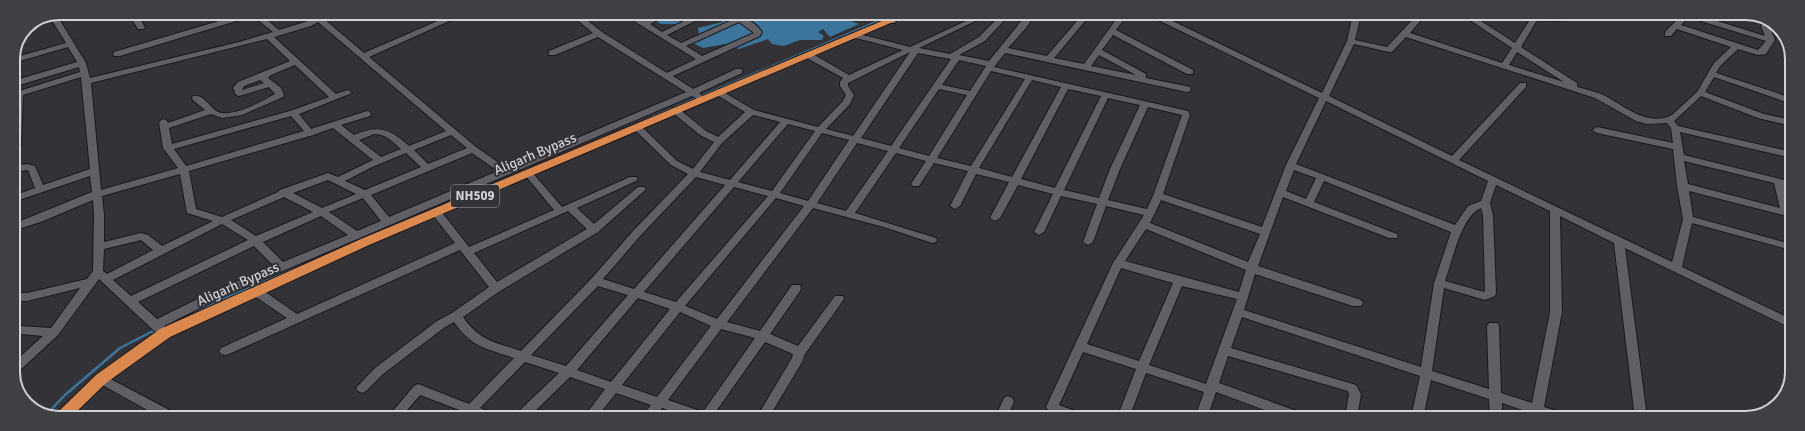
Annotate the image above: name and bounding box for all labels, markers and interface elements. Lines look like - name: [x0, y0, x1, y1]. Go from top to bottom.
- street label: Aligarh Bypass: [491, 129, 579, 179]
- road number: NH509: [451, 185, 499, 207]
- street label: Aligarh Bypass: [194, 258, 282, 310]

